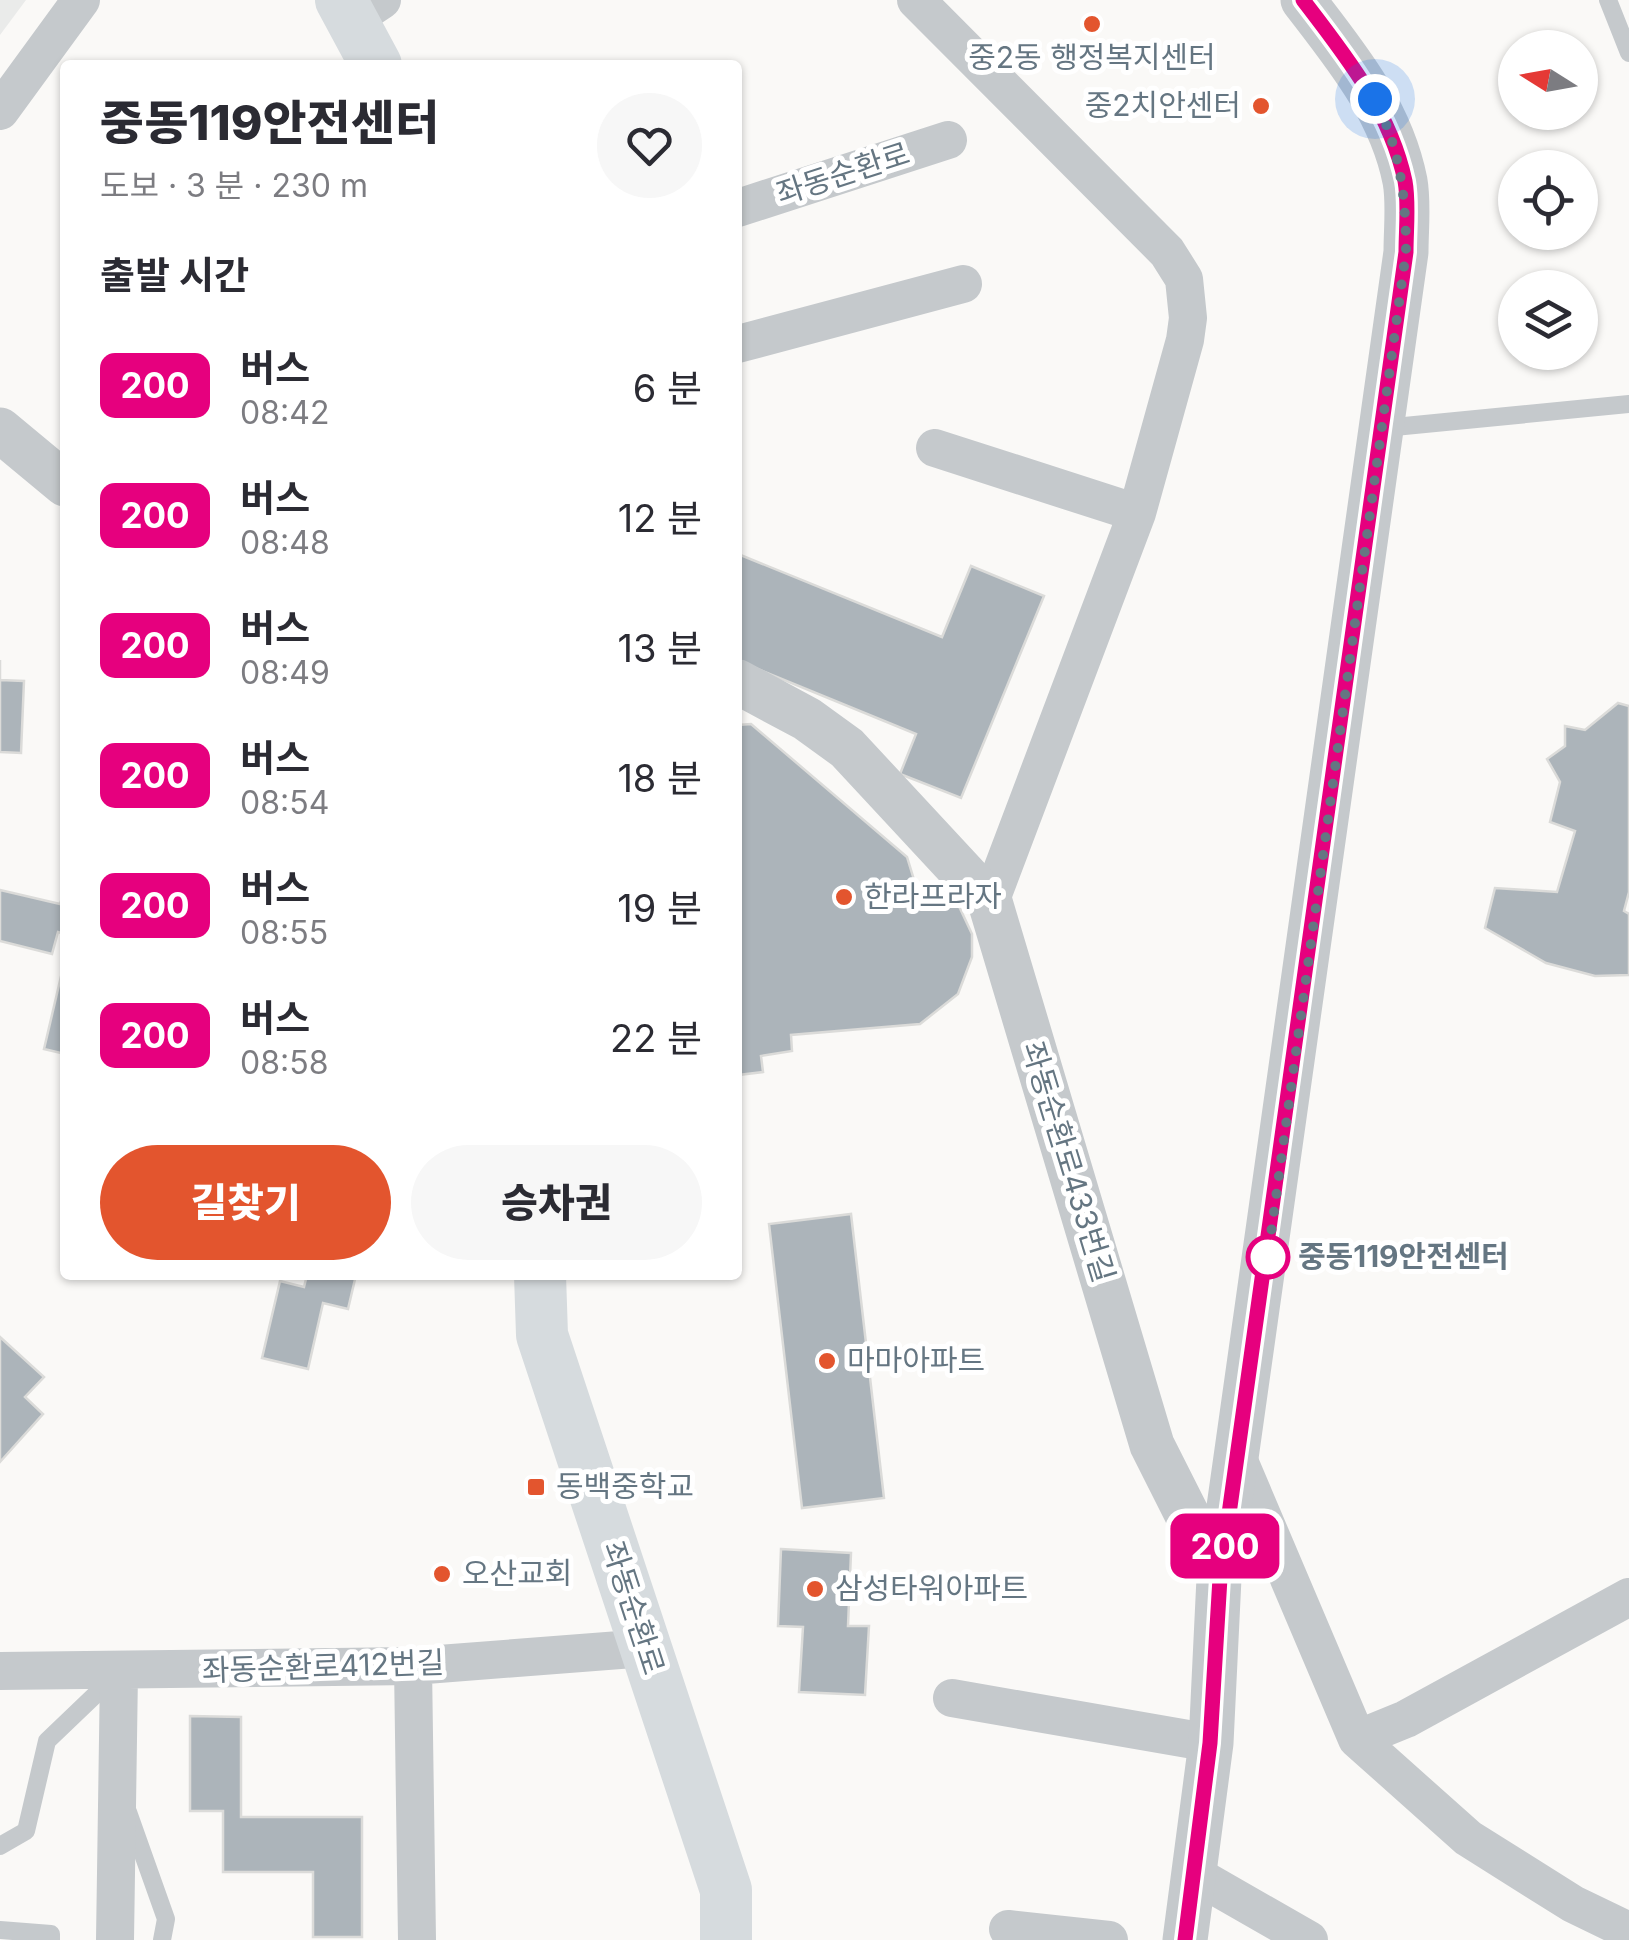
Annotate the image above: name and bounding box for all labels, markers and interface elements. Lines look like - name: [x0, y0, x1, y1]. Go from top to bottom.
- marker: 중2동 행정복지센터: [1081, 13, 1103, 35]
- north arrow: [1498, 30, 1598, 130]
- map controls: [1498, 30, 1598, 370]
- place label: 중2동 행정복지센터: [968, 39, 1216, 75]
- your location: [1350, 74, 1400, 124]
- place label: 중2치안센터: [1085, 87, 1241, 123]
- text: 중동119안전센터: [100, 93, 439, 152]
- button: heart: [597, 93, 702, 198]
- marker: 중2치안센터: [1250, 95, 1272, 117]
- street label: 좌동순환로: [772, 135, 914, 211]
- button: locate: [1498, 150, 1598, 250]
- text: 도보 · 3 분 · 230 m: [100, 166, 368, 205]
- text: 출발 시간: [100, 252, 249, 298]
- button: layers: [1498, 270, 1598, 370]
- text: 버스: [240, 345, 310, 391]
- text: 200: [120, 364, 190, 406]
- text: 6 분: [633, 365, 702, 411]
- text: 08:42: [240, 393, 329, 432]
- text: 버스: [240, 475, 310, 521]
- text: 200: [120, 494, 190, 536]
- text: 12 분: [618, 495, 702, 541]
- text: 08:48: [240, 523, 330, 562]
- text: 버스: [240, 605, 310, 651]
- text: 200: [120, 624, 190, 666]
- text: 13 분: [617, 625, 702, 671]
- text: 08:49: [240, 653, 330, 692]
- text: 버스: [240, 735, 310, 781]
- text: 200: [120, 754, 190, 796]
- text: 18 분: [617, 755, 702, 801]
- text: 08:54: [240, 783, 329, 822]
- text: 버스: [240, 865, 310, 911]
- place label: 한라프라자: [864, 878, 1002, 914]
- text: 200: [120, 884, 190, 926]
- text: 19 분: [617, 885, 702, 931]
- marker: 한라프라자: [833, 886, 855, 908]
- text: 08:55: [240, 913, 328, 952]
- text: 버스: [240, 995, 310, 1041]
- text: 200: [120, 1014, 190, 1056]
- text: 22 분: [610, 1015, 702, 1061]
- street label: 좌동순환로433번길: [1015, 1037, 1123, 1286]
- text: 08:58: [240, 1043, 328, 1082]
- button: 길찾기: [100, 1145, 391, 1260]
- button: 승차권: [411, 1145, 702, 1260]
- marker: 중동119안전센터: [1247, 1236, 1289, 1278]
- place label: 중동119안전센터: [1298, 1238, 1509, 1274]
- place label: 마마아파트: [847, 1342, 985, 1378]
- marker: 마마아파트: [816, 1350, 838, 1372]
- place label: 동백중학교: [556, 1468, 694, 1504]
- marker: 동백중학교: [525, 1476, 547, 1498]
- line badge: 200: [1168, 1514, 1282, 1578]
- text: 200: [1190, 1525, 1260, 1567]
- street label: 좌동순환로: [596, 1537, 672, 1679]
- place label: 오산교회: [462, 1555, 572, 1591]
- marker: 오산교회: [431, 1563, 453, 1585]
- place label: 삼성타워아파트: [835, 1570, 1028, 1606]
- marker: 삼성타워아파트: [804, 1578, 826, 1600]
- street label: 좌동순환로412번길: [201, 1644, 445, 1688]

